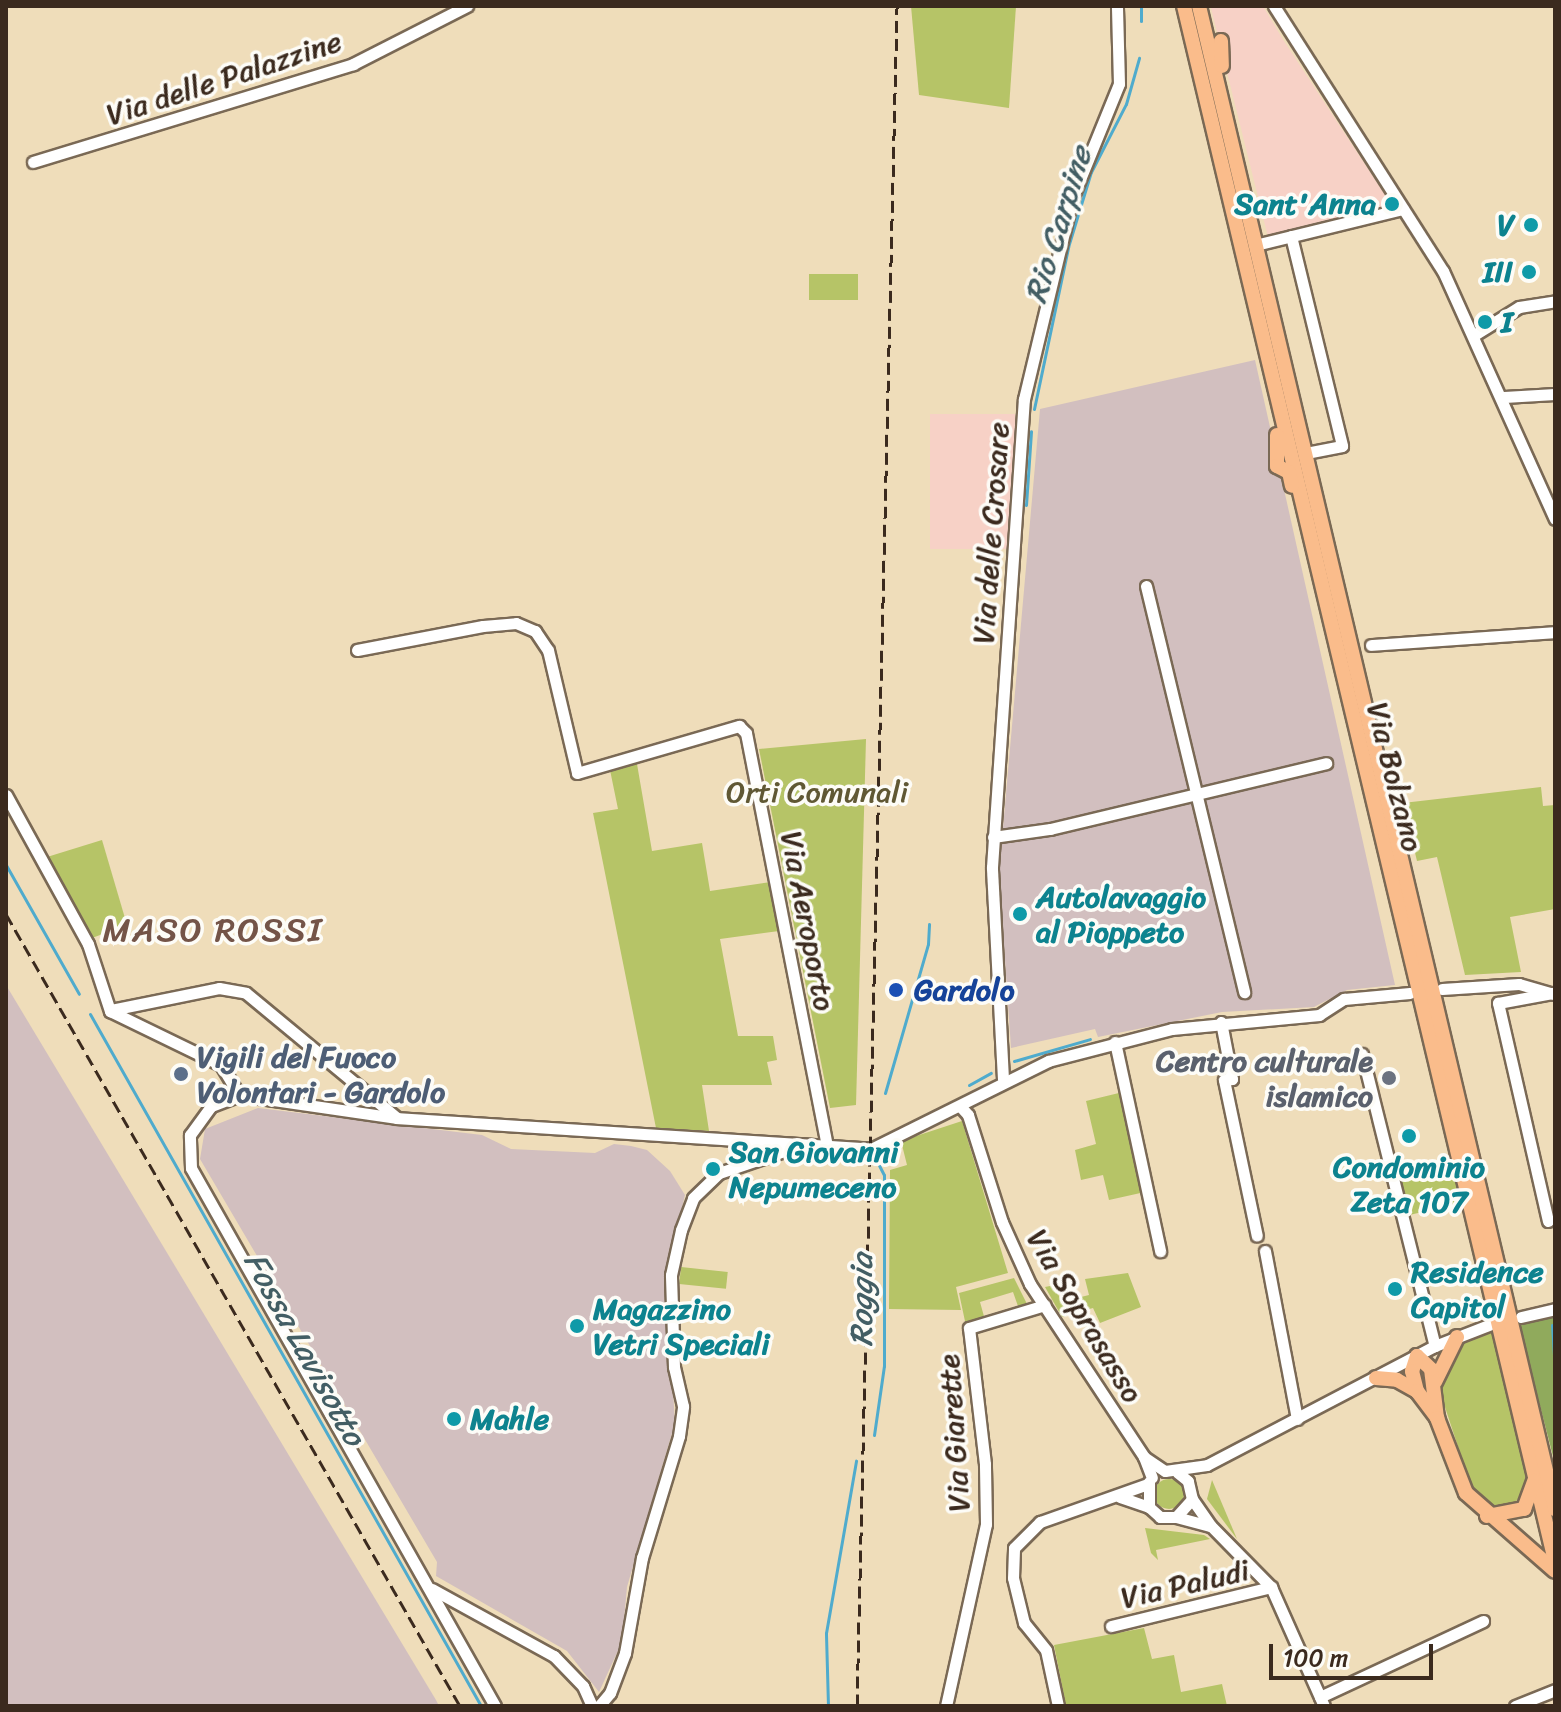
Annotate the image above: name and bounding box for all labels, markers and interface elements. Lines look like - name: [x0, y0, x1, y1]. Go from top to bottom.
- street label: Via delle Palazzine: [102, 23, 346, 133]
- water label: Rio Carpine: [1017, 143, 1101, 307]
- place label: Sant'Anna: [1234, 186, 1376, 222]
- marker: Sant'Anna: [1383, 195, 1401, 213]
- place label: V: [1497, 207, 1515, 243]
- marker: V: [1522, 216, 1540, 234]
- place label: III: [1483, 254, 1513, 290]
- marker: III: [1520, 263, 1538, 281]
- place label: I: [1501, 304, 1513, 340]
- marker: I: [1476, 313, 1494, 331]
- street label: Via delle Crosare: [965, 421, 1017, 645]
- street label: Via Bolzano: [1359, 699, 1431, 855]
- park label: Orti Comunali: [726, 774, 908, 810]
- street label: Via Aeroporto: [773, 828, 843, 1014]
- place label: Autolavaggio al Pioppeto: [1036, 879, 1206, 950]
- marker: Autolavaggio al Pioppeto: [1011, 905, 1029, 923]
- district label: MASO ROSSI: [106, 911, 320, 951]
- place label: Gardolo: [914, 972, 1014, 1008]
- marker: Gardolo: [885, 979, 907, 1001]
- place label: Vigili del Fuoco Volontari - Gardolo: [197, 1039, 445, 1110]
- place label: Centro culturale islamico: [1155, 1043, 1373, 1114]
- marker: Vigili del Fuoco Volontari - Gardolo: [172, 1065, 190, 1083]
- marker: Centro culturale islamico: [1380, 1069, 1398, 1087]
- marker: Condominio Zeta 107: [1400, 1127, 1418, 1145]
- place label: San Giovanni Nepumeceno: [729, 1134, 899, 1204]
- place label: Condominio Zeta 107: [1333, 1149, 1485, 1220]
- marker: San Giovanni Nepumeceno: [704, 1160, 722, 1178]
- street label: Via Soprasasso: [1019, 1223, 1151, 1409]
- water label: Fossa Lavisotto: [235, 1246, 373, 1452]
- water label: Roggia: [843, 1254, 881, 1346]
- place label: Residence Capitol: [1411, 1254, 1544, 1324]
- marker: Residence Capitol: [1386, 1280, 1404, 1298]
- place label: Magazzino Vetri Speciali: [593, 1291, 771, 1362]
- marker: Magazzino Vetri Speciali: [568, 1317, 586, 1335]
- street label: Via Giarette: [931, 1353, 977, 1513]
- place label: Mahle: [470, 1401, 549, 1437]
- marker: Mahle: [445, 1410, 463, 1428]
- street label: Via Paludi: [1117, 1552, 1253, 1616]
- scale bar: [1273, 1628, 1437, 1678]
- text: 100 m: [1283, 1637, 1348, 1679]

